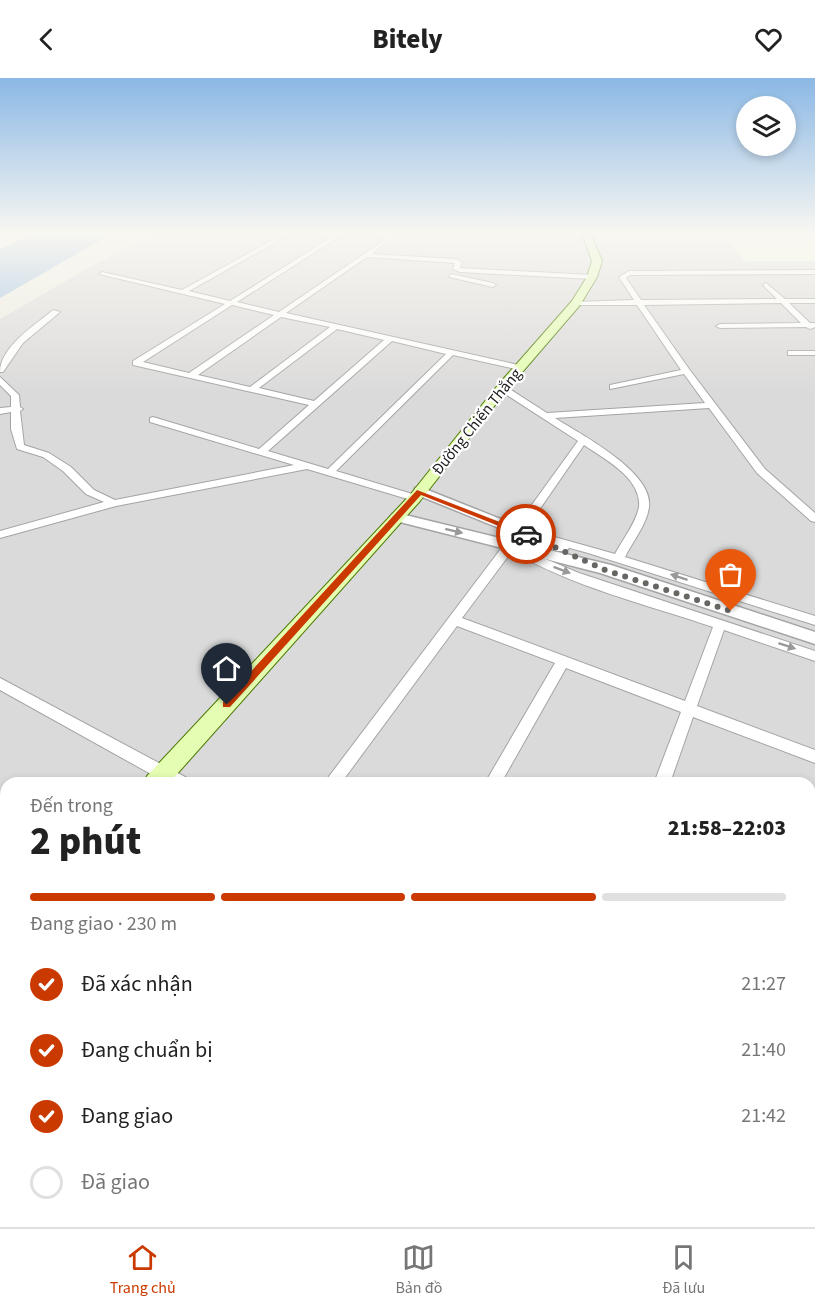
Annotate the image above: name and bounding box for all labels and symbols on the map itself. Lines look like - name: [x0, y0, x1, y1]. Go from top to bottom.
- street label: Đường Chiến Thắng: [427, 364, 527, 480]
- courier: [496, 504, 556, 564]
- one-way arrow: [444, 526, 463, 536]
- pin: [705, 549, 756, 611]
- one-way arrow: [553, 566, 571, 576]
- one-way arrow: [670, 572, 688, 581]
- one-way arrow: [778, 642, 796, 652]
- pin: [201, 643, 252, 705]

